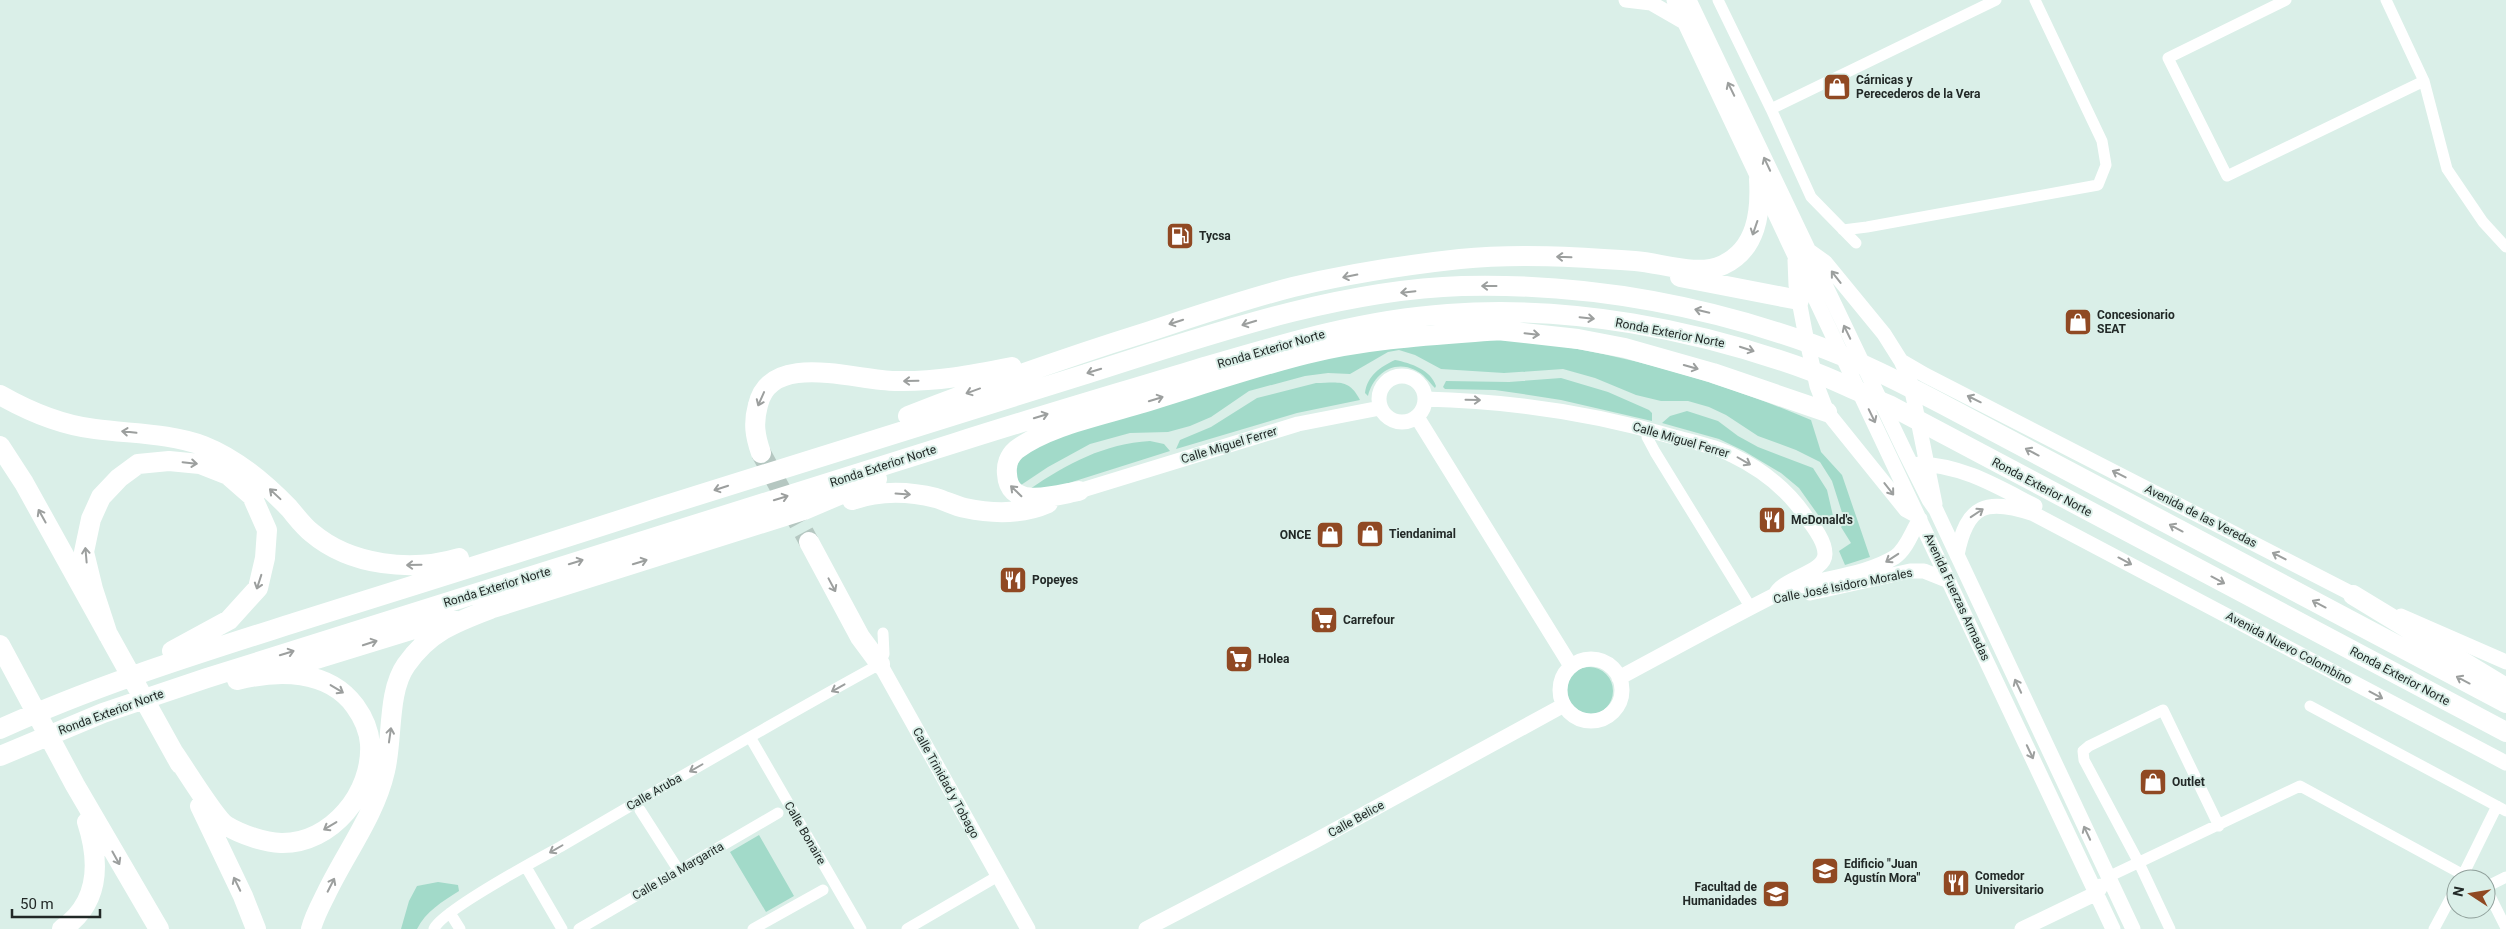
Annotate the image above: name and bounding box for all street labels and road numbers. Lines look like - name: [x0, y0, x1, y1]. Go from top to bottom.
- street label: Ronda Exterior Norte: [1614, 316, 1726, 350]
- street label: Ronda Exterior Norte: [1216, 327, 1326, 371]
- street label: Calle Miguel Ferrer: [1631, 420, 1731, 460]
- street label: Calle Miguel Ferrer: [1179, 424, 1279, 466]
- street label: Ronda Exterior Norte: [828, 442, 938, 490]
- street label: Ronda Exterior Norte: [1990, 455, 2094, 519]
- street label: Avenida de las Veredas: [2143, 482, 2259, 550]
- street label: Avenida Fuerzas Armadas: [1921, 531, 1993, 663]
- street label: Ronda Exterior Norte: [442, 564, 552, 610]
- street label: Calle José Isidoro Morales: [1772, 566, 1914, 606]
- street label: Avenida Nuevo Colombino: [2224, 609, 2354, 687]
- street label: Ronda Exterior Norte: [2348, 644, 2452, 708]
- street label: Ronda Exterior Norte: [56, 686, 166, 738]
- street label: Calle Trinidad y Tobago: [910, 725, 982, 841]
- street label: Calle Aruba: [624, 771, 684, 813]
- street label: Calle Belice: [1326, 798, 1386, 840]
- street label: Calle Bonaire: [781, 799, 829, 867]
- street label: Calle Isla Margarita: [630, 839, 726, 903]

